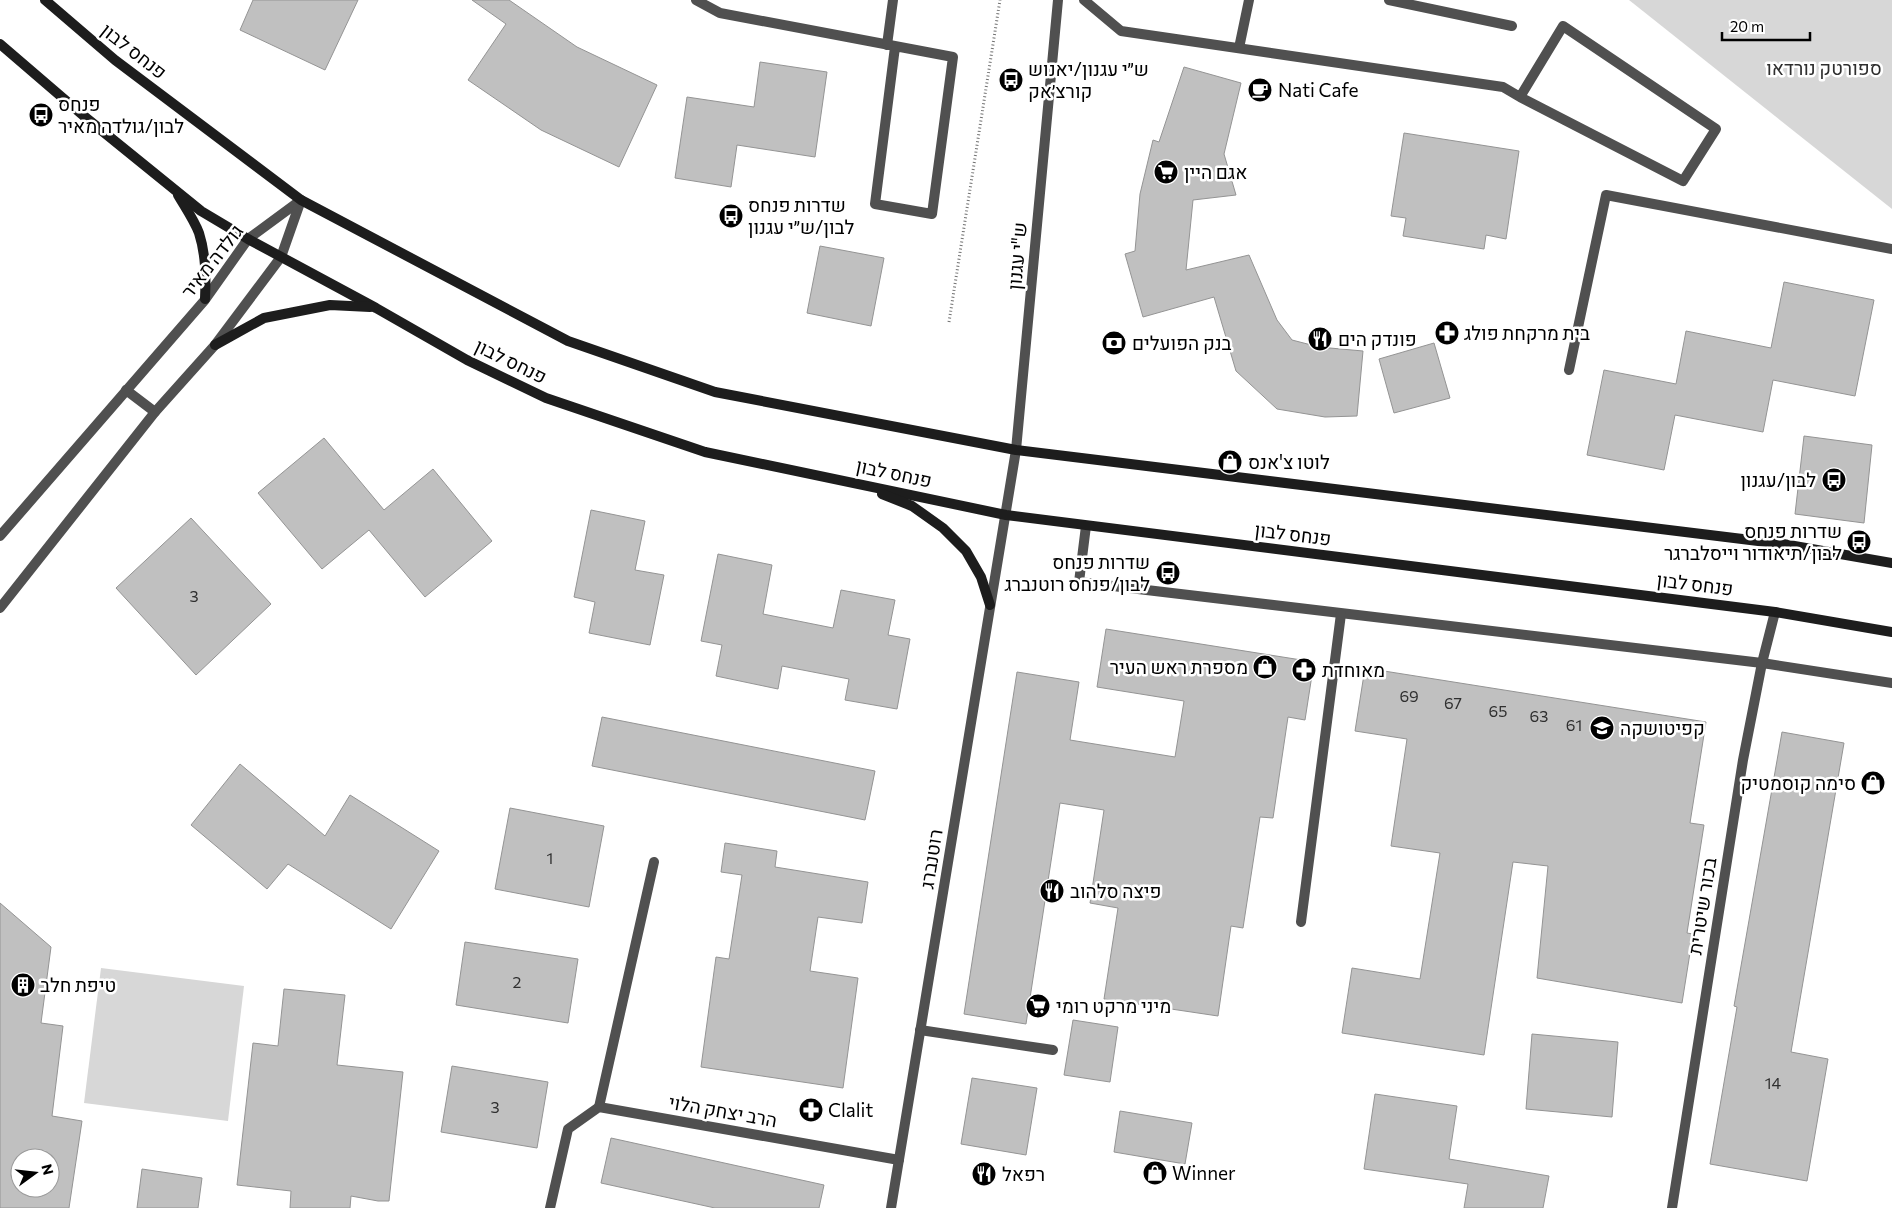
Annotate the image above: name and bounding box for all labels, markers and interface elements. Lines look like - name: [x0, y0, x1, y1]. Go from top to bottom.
- scale bar: [1722, 10, 1810, 42]
- text: 20 m: [1730, 17, 1764, 35]
- street label: פנחס לבון: [97, 18, 172, 83]
- park label: ספורטק נורדאו: [1766, 56, 1882, 79]
- place label: ש״י עגנון/יאנוש קורצ׳אק: [1028, 57, 1149, 102]
- bus stop icon: ש״י עגנון/יאנוש קורצ׳אק: [998, 67, 1024, 93]
- cafe icon: Nati Cafe: [1247, 77, 1273, 103]
- place label: Nati Cafe: [1278, 78, 1359, 101]
- place label: פנחס לבון/גולדה מאיר: [58, 92, 184, 137]
- bus stop icon: פנחס לבון/גולדה מאיר: [28, 102, 54, 128]
- supermarket icon: אגם היין: [1153, 159, 1179, 185]
- place label: אגם היין: [1184, 160, 1247, 183]
- place label: שדרות פנחס לבון/ש״י עגנון: [748, 193, 855, 238]
- bus stop icon: שדרות פנחס לבון/ש״י עגנון: [718, 203, 744, 229]
- street label: גולדה מאיר: [176, 219, 247, 302]
- street label: ש"י עגנון: [1002, 221, 1031, 291]
- pharmacy icon: בית מרקחת פולג: [1434, 320, 1460, 346]
- place label: בית מרקחת פולג: [1464, 321, 1590, 344]
- restaurant icon: פונדק הים: [1307, 326, 1333, 352]
- place label: פונדק הים: [1338, 327, 1417, 350]
- bank icon: בנק הפועלים: [1101, 330, 1127, 356]
- place label: בנק הפועלים: [1132, 331, 1232, 354]
- street label: פנחס לבון: [472, 333, 551, 388]
- shop icon: לוטו צ'אנס: [1217, 449, 1243, 475]
- place label: לוטו צ'אנס: [1248, 450, 1330, 473]
- street label: פנחס לבון: [854, 453, 934, 492]
- bus stop icon: לבון/עגנון: [1821, 467, 1847, 493]
- place label: לבון/עגנון: [1740, 468, 1816, 491]
- street label: פנחס לבון: [1253, 517, 1333, 550]
- place label: שדרות פנחס לבון/תיאודור וייסלברגר: [1664, 519, 1842, 564]
- bus stop icon: שדרות פנחס לבון/תיאודור וייסלברגר: [1846, 529, 1872, 555]
- place label: שדרות פנחס לבון/פנחס רוטנברג: [1004, 550, 1150, 595]
- bus stop icon: שדרות פנחס לבון/פנחס רוטנברג: [1155, 560, 1181, 586]
- street label: פנחס לבון: [1655, 567, 1735, 600]
- house number: 3: [189, 586, 199, 605]
- shop icon: מספרת ראש העיר: [1252, 654, 1278, 680]
- place label: מספרת ראש העיר: [1110, 655, 1248, 678]
- pharmacy icon: מאוחדת: [1291, 657, 1317, 683]
- place label: מאוחדת: [1322, 658, 1385, 681]
- house number: 69: [1399, 686, 1419, 705]
- house number: 67: [1444, 693, 1462, 712]
- house number: 65: [1489, 701, 1507, 720]
- house number: 63: [1530, 706, 1548, 725]
- house number: 61: [1566, 715, 1582, 734]
- school or university icon: קפיטושקה: [1589, 715, 1615, 741]
- place label: קפיטושקה: [1620, 716, 1705, 739]
- shop icon: סימה קוסמטיק: [1860, 770, 1886, 796]
- place label: סימה קוסמטיק: [1740, 771, 1856, 794]
- street label: רוטנברג: [914, 827, 947, 890]
- house number: 1: [547, 848, 553, 867]
- street label: בכור שיטרית: [1682, 856, 1721, 956]
- restaurant icon: פיצה סלהוב: [1039, 878, 1065, 904]
- place label: פיצה סלהוב: [1070, 879, 1162, 902]
- building icon: טיפת חלב: [10, 972, 36, 998]
- house number: 2: [513, 972, 522, 991]
- place label: טיפת חלב: [40, 973, 116, 996]
- supermarket icon: מיני מרקט רומי: [1025, 993, 1051, 1019]
- place label: מיני מרקט רומי: [1056, 994, 1171, 1017]
- house number: 14: [1765, 1073, 1782, 1092]
- street label: הרב יצחק הלוי: [667, 1090, 779, 1131]
- house number: 3: [490, 1097, 500, 1116]
- pharmacy icon: Clalit: [798, 1097, 824, 1123]
- place label: Clalit: [828, 1098, 873, 1121]
- north arrow: [10, 1148, 60, 1198]
- shop icon: Winner: [1142, 1160, 1168, 1186]
- restaurant icon: רפאל: [971, 1161, 997, 1187]
- place label: Winner: [1172, 1161, 1236, 1184]
- text: N: [38, 1162, 58, 1177]
- place label: רפאל: [1002, 1162, 1045, 1185]

